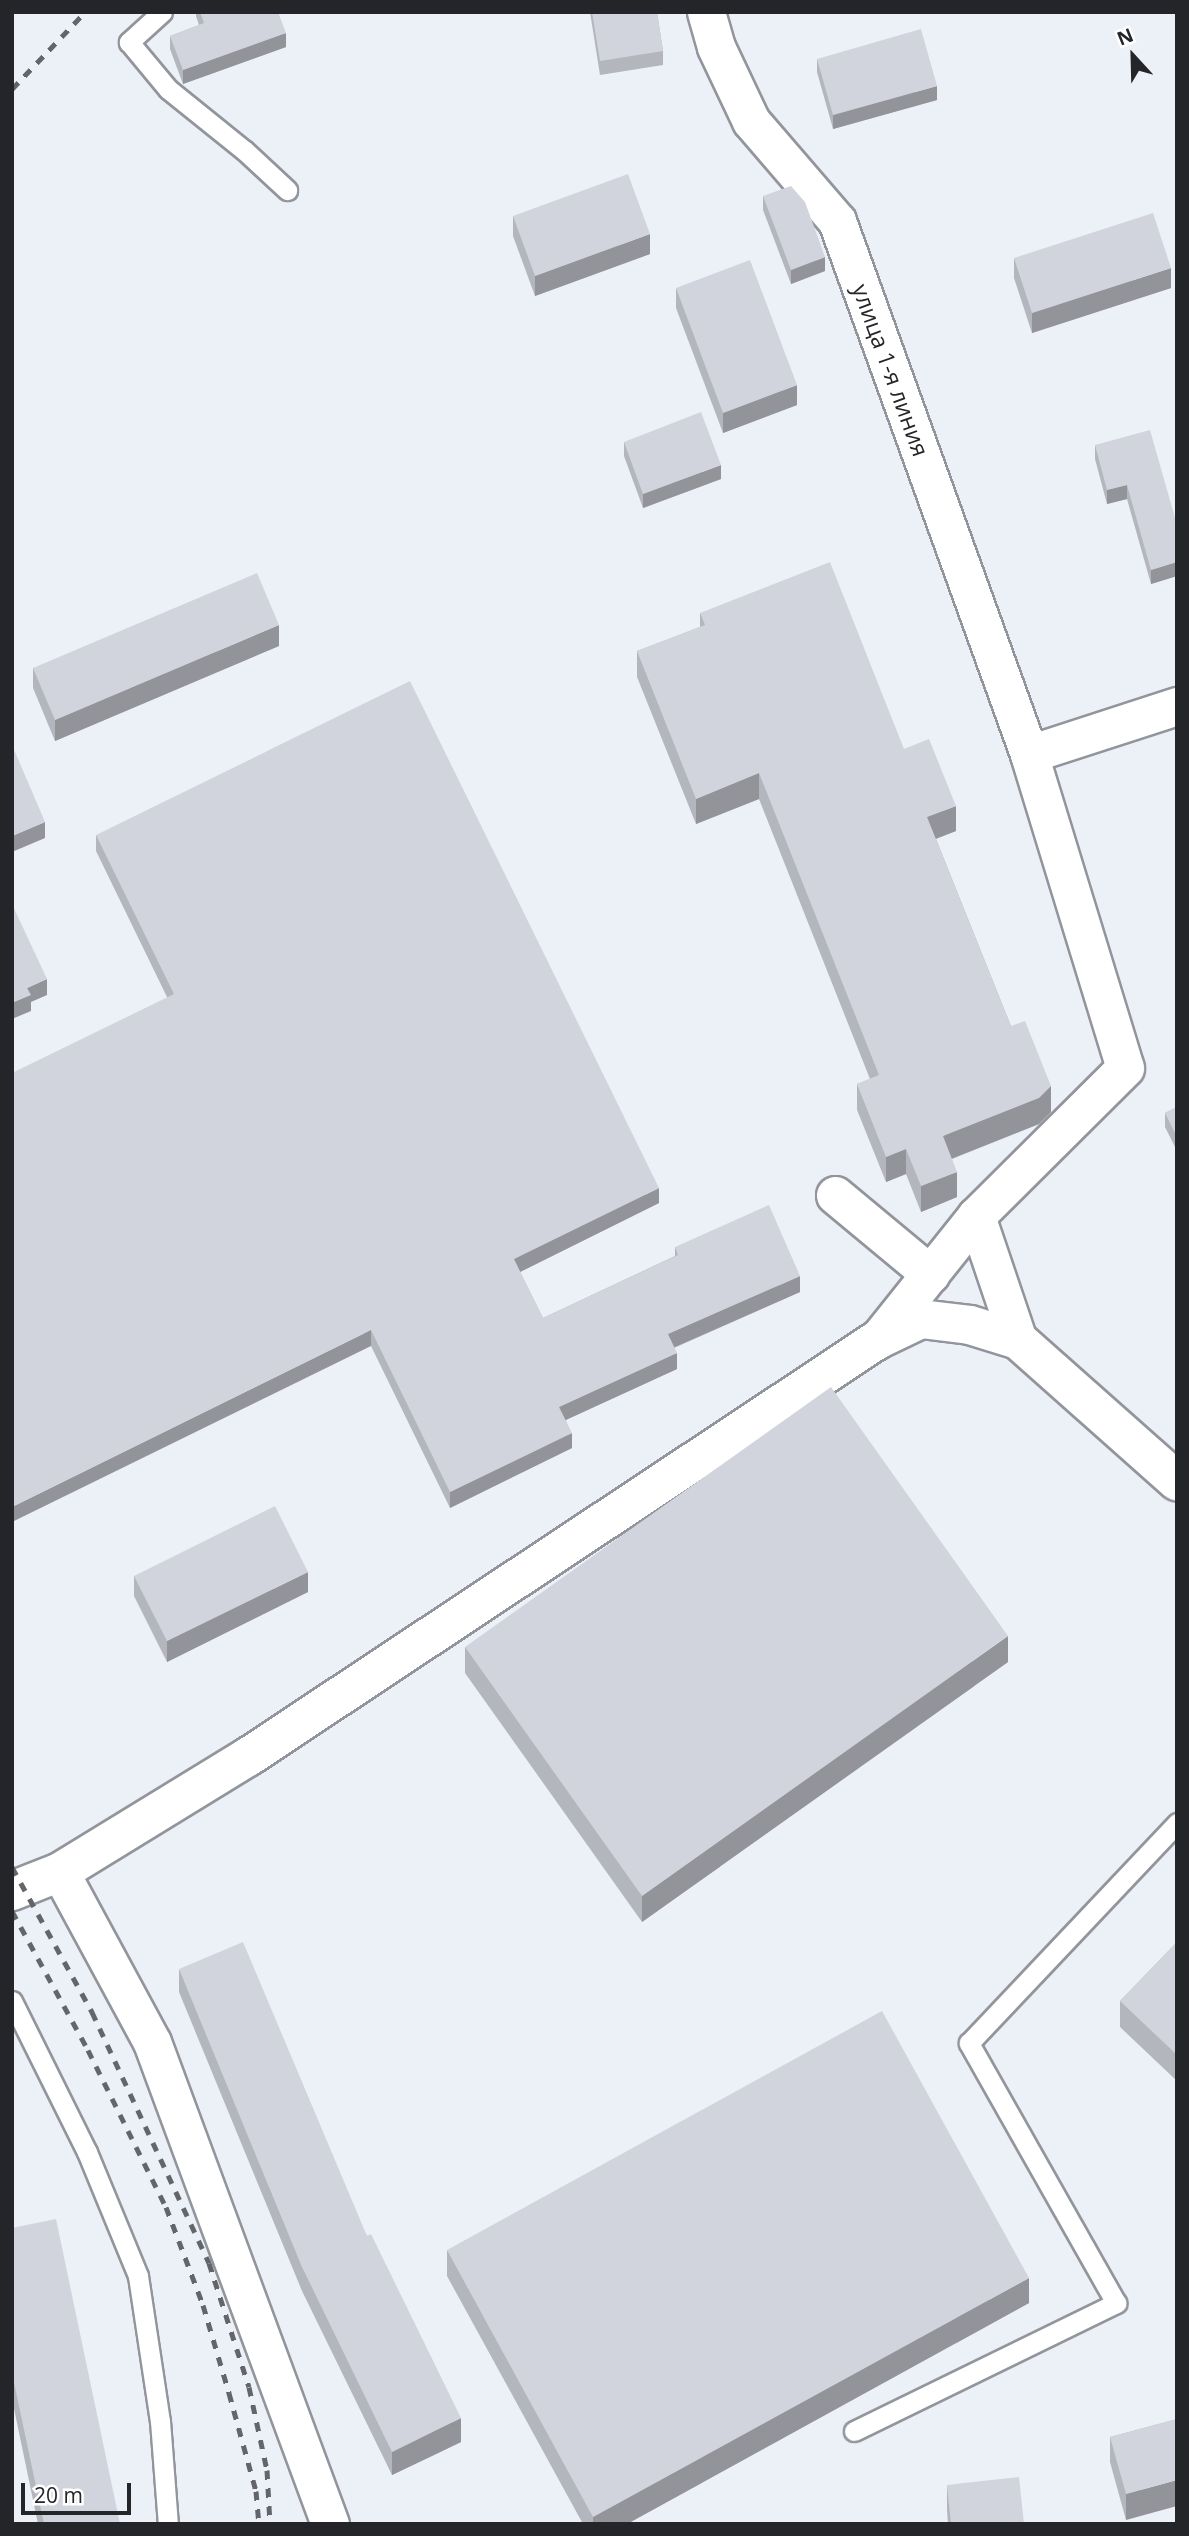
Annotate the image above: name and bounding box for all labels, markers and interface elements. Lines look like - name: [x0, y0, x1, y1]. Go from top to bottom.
- north arrow: [1098, 21, 1168, 91]
- text: N: [1113, 22, 1137, 51]
- street label: улица 1-я линия: [847, 280, 935, 460]
- scale bar: [24, 2470, 135, 2514]
- text: 20 m: [34, 2481, 83, 2509]

